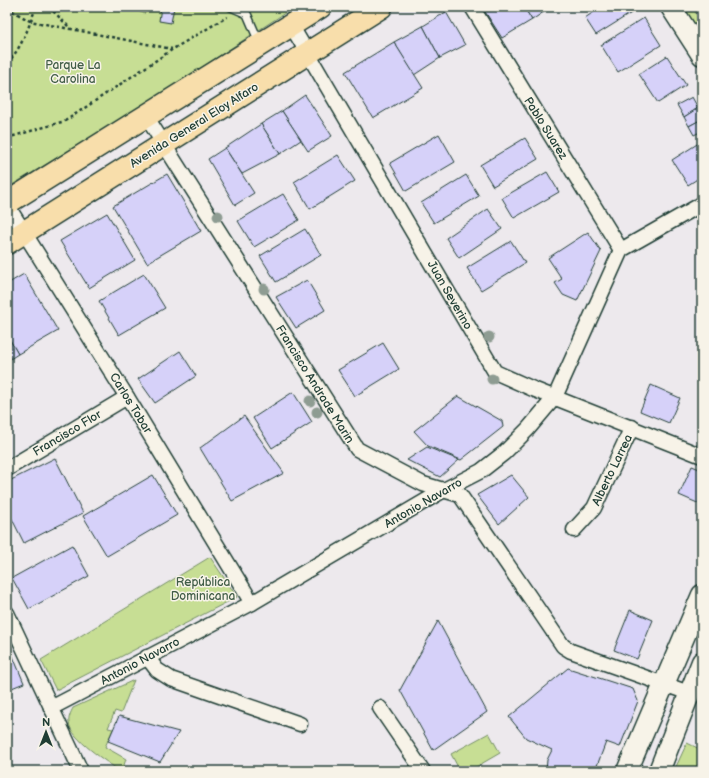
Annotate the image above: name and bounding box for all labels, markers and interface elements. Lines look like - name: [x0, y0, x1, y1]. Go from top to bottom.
- park label: Parque La Carolina: [45, 58, 101, 87]
- street label: Avenida General Eloy Alfaro: [127, 79, 262, 171]
- street label: Pablo Suarez: [520, 94, 571, 162]
- street label: Juan Severino: [424, 258, 475, 333]
- street label: Francisco Andrade Marin: [272, 322, 357, 446]
- street label: Carlos Tobar: [106, 370, 155, 437]
- street label: Francisco Flor: [30, 407, 105, 460]
- street label: Alberto Larrea: [589, 432, 636, 508]
- street label: Antonio Navarro: [382, 475, 465, 532]
- park label: República Dominicana: [171, 575, 235, 604]
- street label: Antonio Navarro: [98, 634, 182, 689]
- north arrow: [26, 712, 66, 752]
- text: N: [42, 716, 50, 729]

